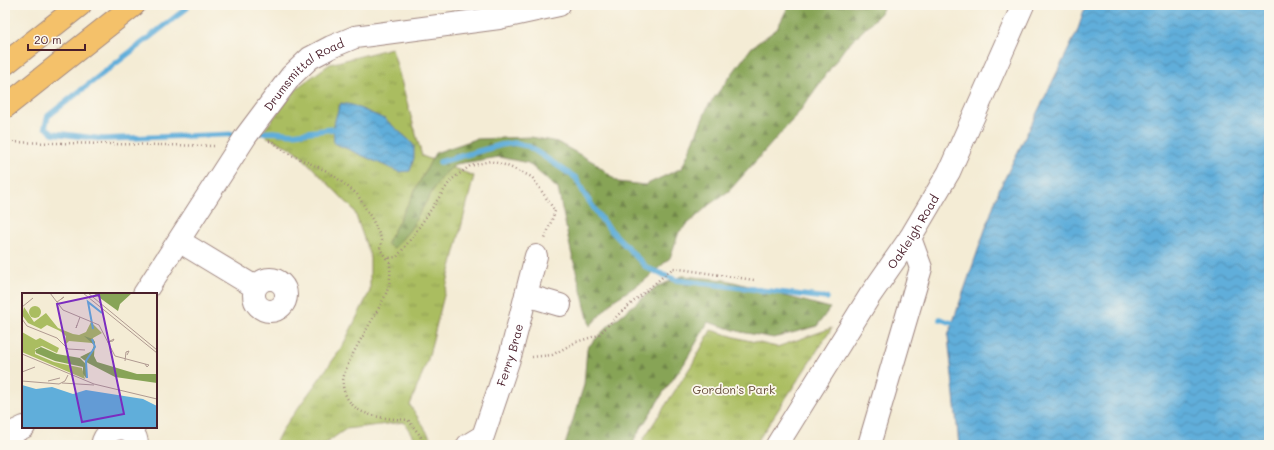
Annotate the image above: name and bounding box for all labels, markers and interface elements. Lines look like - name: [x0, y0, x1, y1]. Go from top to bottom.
- scale bar: [28, 26, 85, 52]
- text: 20 m: [34, 31, 62, 47]
- street label: Drumsmittal Road: [260, 34, 347, 114]
- street label: Oakleigh Road: [883, 191, 942, 272]
- inset map: [22, 293, 157, 428]
- street label: Ferry Brae: [492, 322, 526, 388]
- park label: Gordon's Park: [693, 381, 775, 397]

